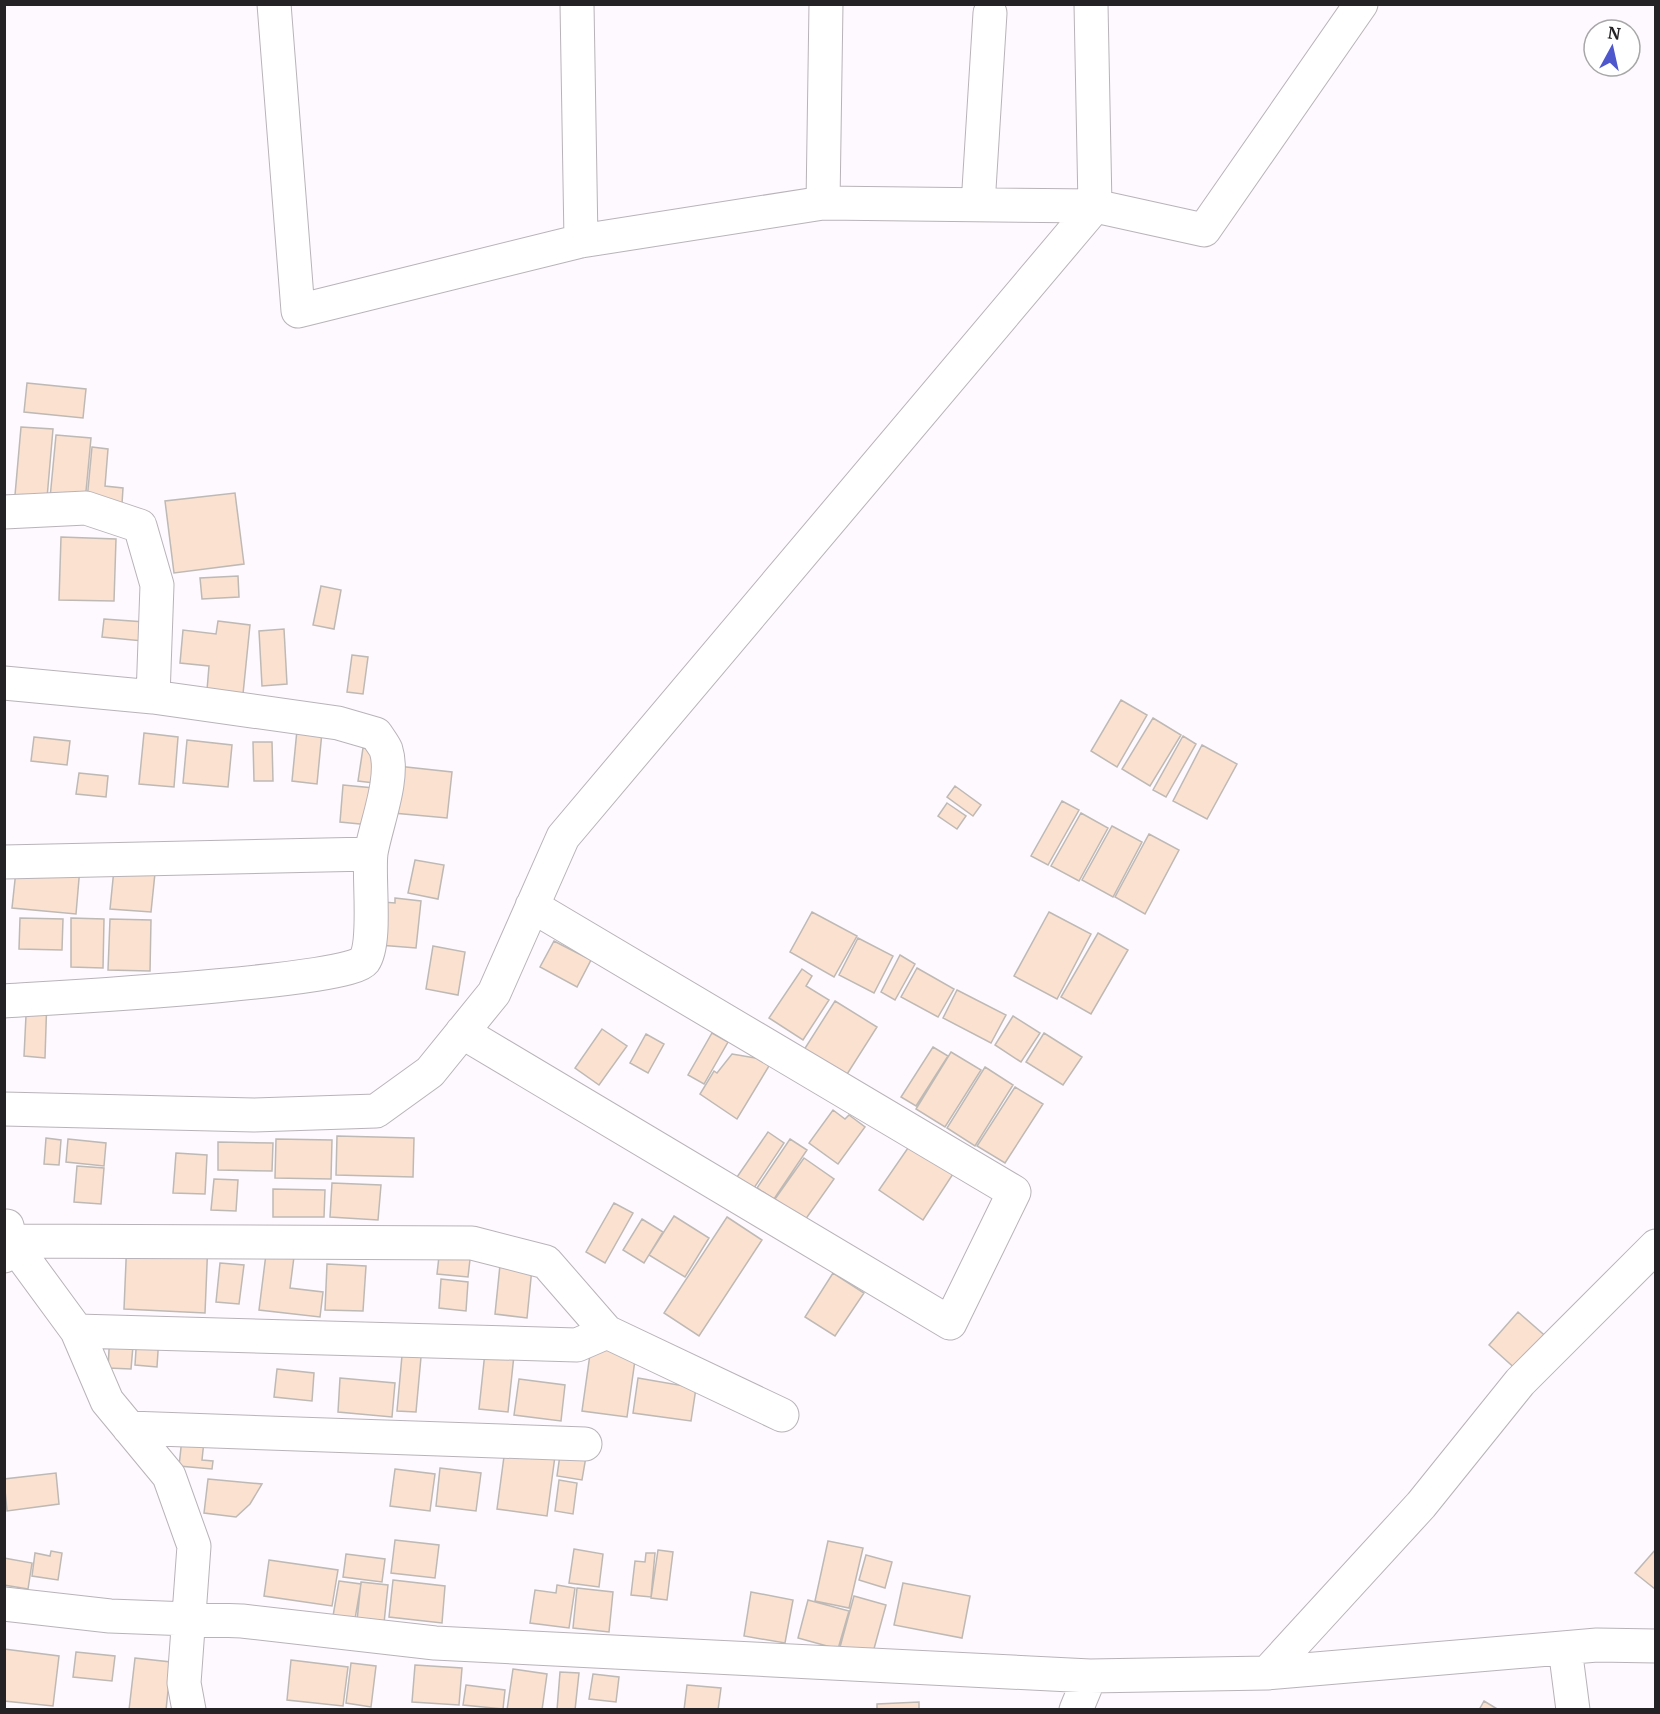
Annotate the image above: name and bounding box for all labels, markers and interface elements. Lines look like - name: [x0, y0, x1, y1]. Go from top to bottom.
- north arrow: [1582, 18, 1642, 78]
- text: N: [1606, 22, 1622, 44]

